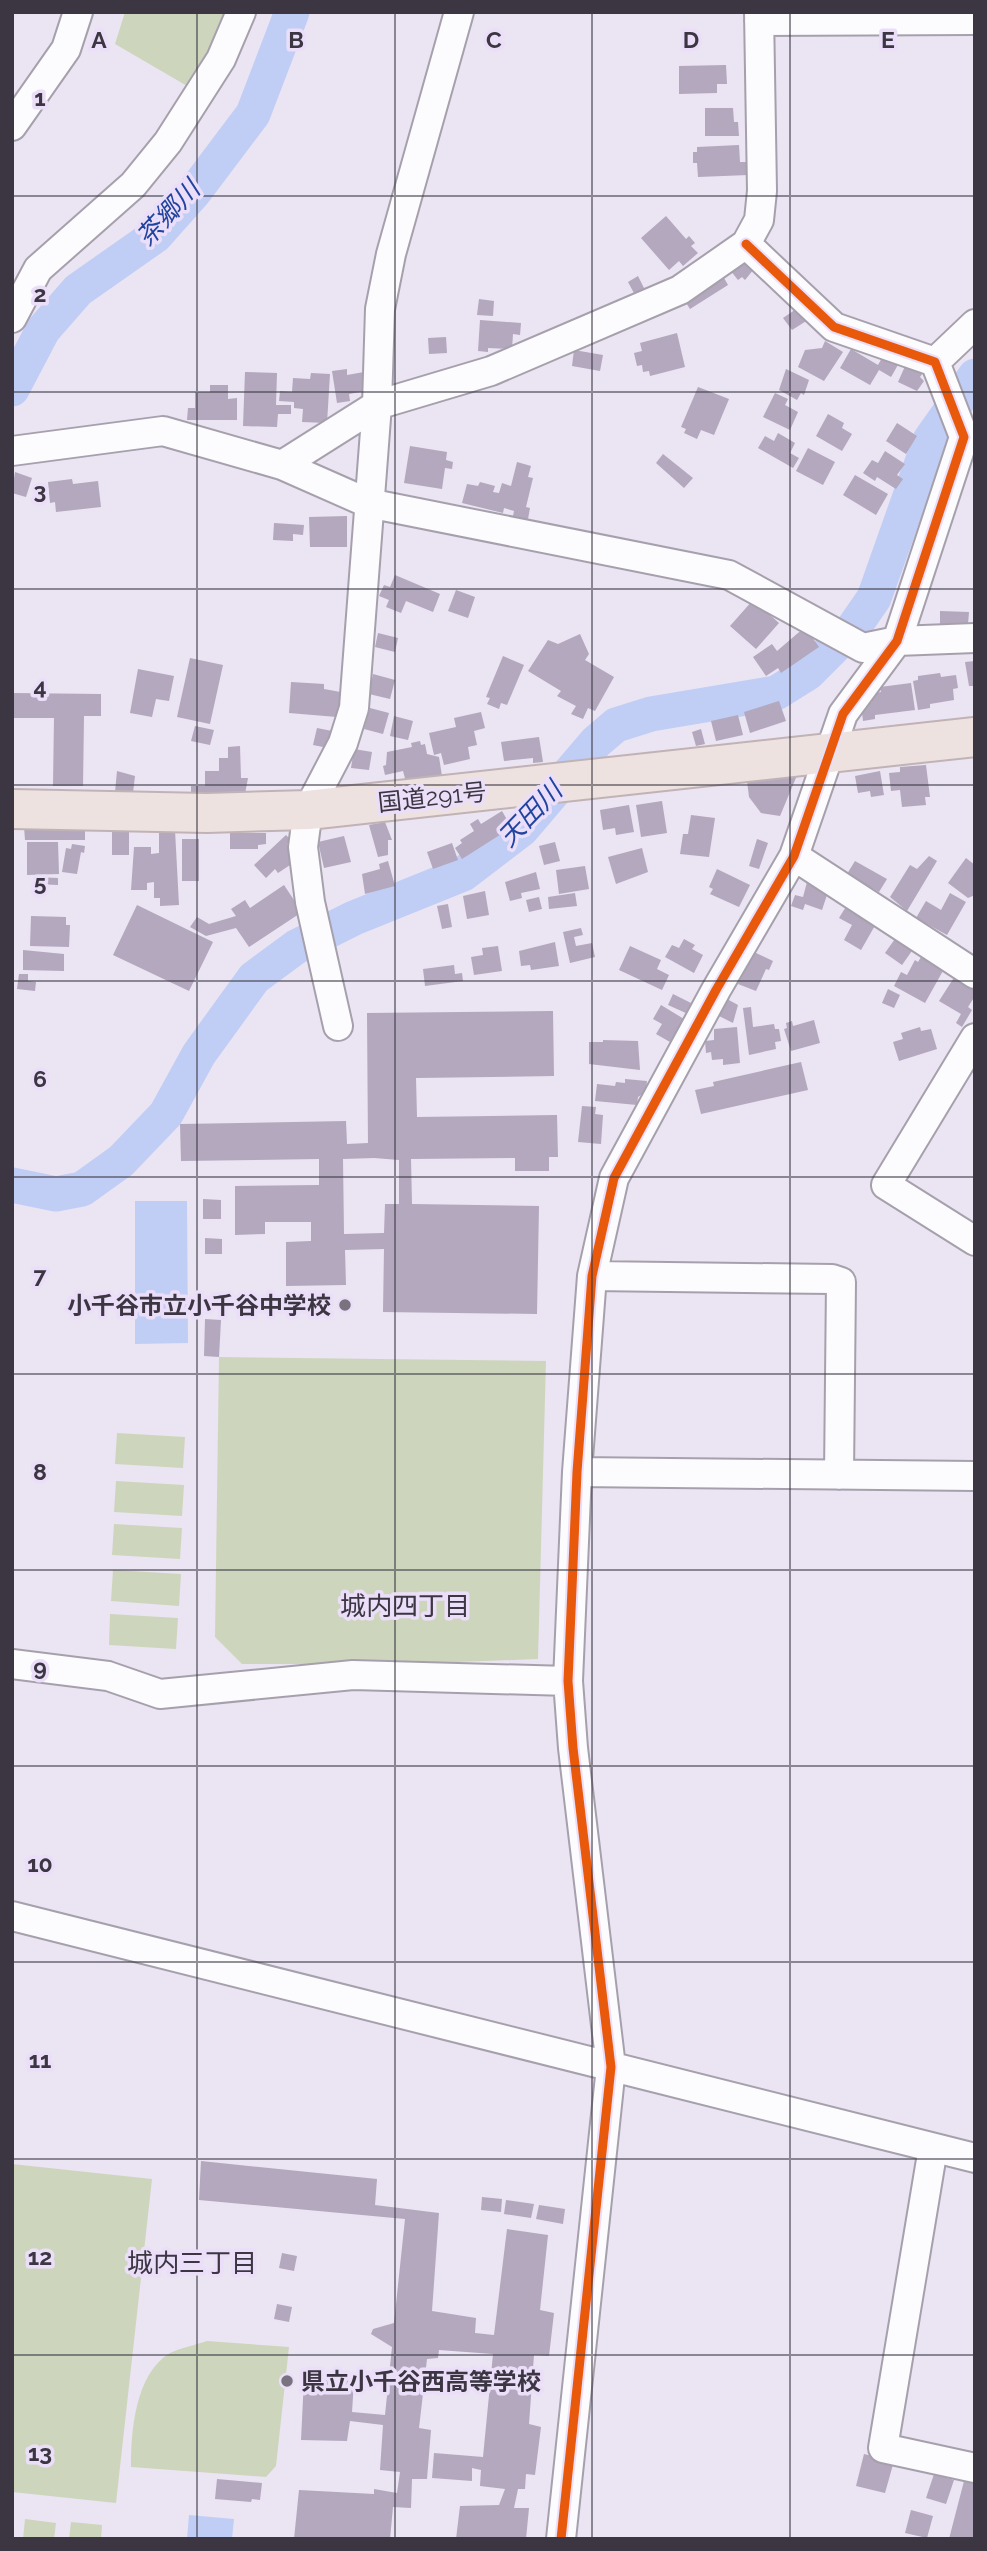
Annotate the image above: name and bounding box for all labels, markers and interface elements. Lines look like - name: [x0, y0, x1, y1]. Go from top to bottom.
- text: A: [91, 26, 107, 53]
- text: B: [288, 26, 304, 53]
- text: C: [486, 26, 502, 53]
- text: D: [683, 26, 699, 53]
- text: E: [881, 26, 895, 53]
- text: 1: [34, 84, 46, 111]
- water label: 茶郷川: [130, 172, 208, 252]
- text: 2: [34, 280, 46, 307]
- text: 3: [34, 477, 46, 504]
- text: 4: [33, 673, 47, 700]
- water label: 天田川: [492, 773, 570, 852]
- street label: 国道291号: [376, 777, 488, 817]
- text: 5: [34, 869, 47, 896]
- text: 6: [33, 1065, 47, 1092]
- text: 7: [34, 1261, 47, 1288]
- place label: 小千谷市立小千谷中学校: [67, 1291, 331, 1320]
- marker: 小千谷市立小千谷中学校: [337, 1297, 353, 1313]
- text: 8: [33, 1458, 47, 1485]
- district label: 城内四丁目: [340, 1591, 470, 1621]
- text: 9: [33, 1654, 47, 1681]
- text: 10: [27, 1850, 53, 1877]
- text: 11: [29, 2046, 51, 2073]
- text: 12: [28, 2243, 52, 2270]
- district label: 城内三丁目: [127, 2248, 257, 2278]
- place label: 県立小千谷西高等学校: [301, 2367, 541, 2396]
- marker: 県立小千谷西高等学校: [279, 2373, 295, 2389]
- text: 13: [28, 2439, 52, 2466]

